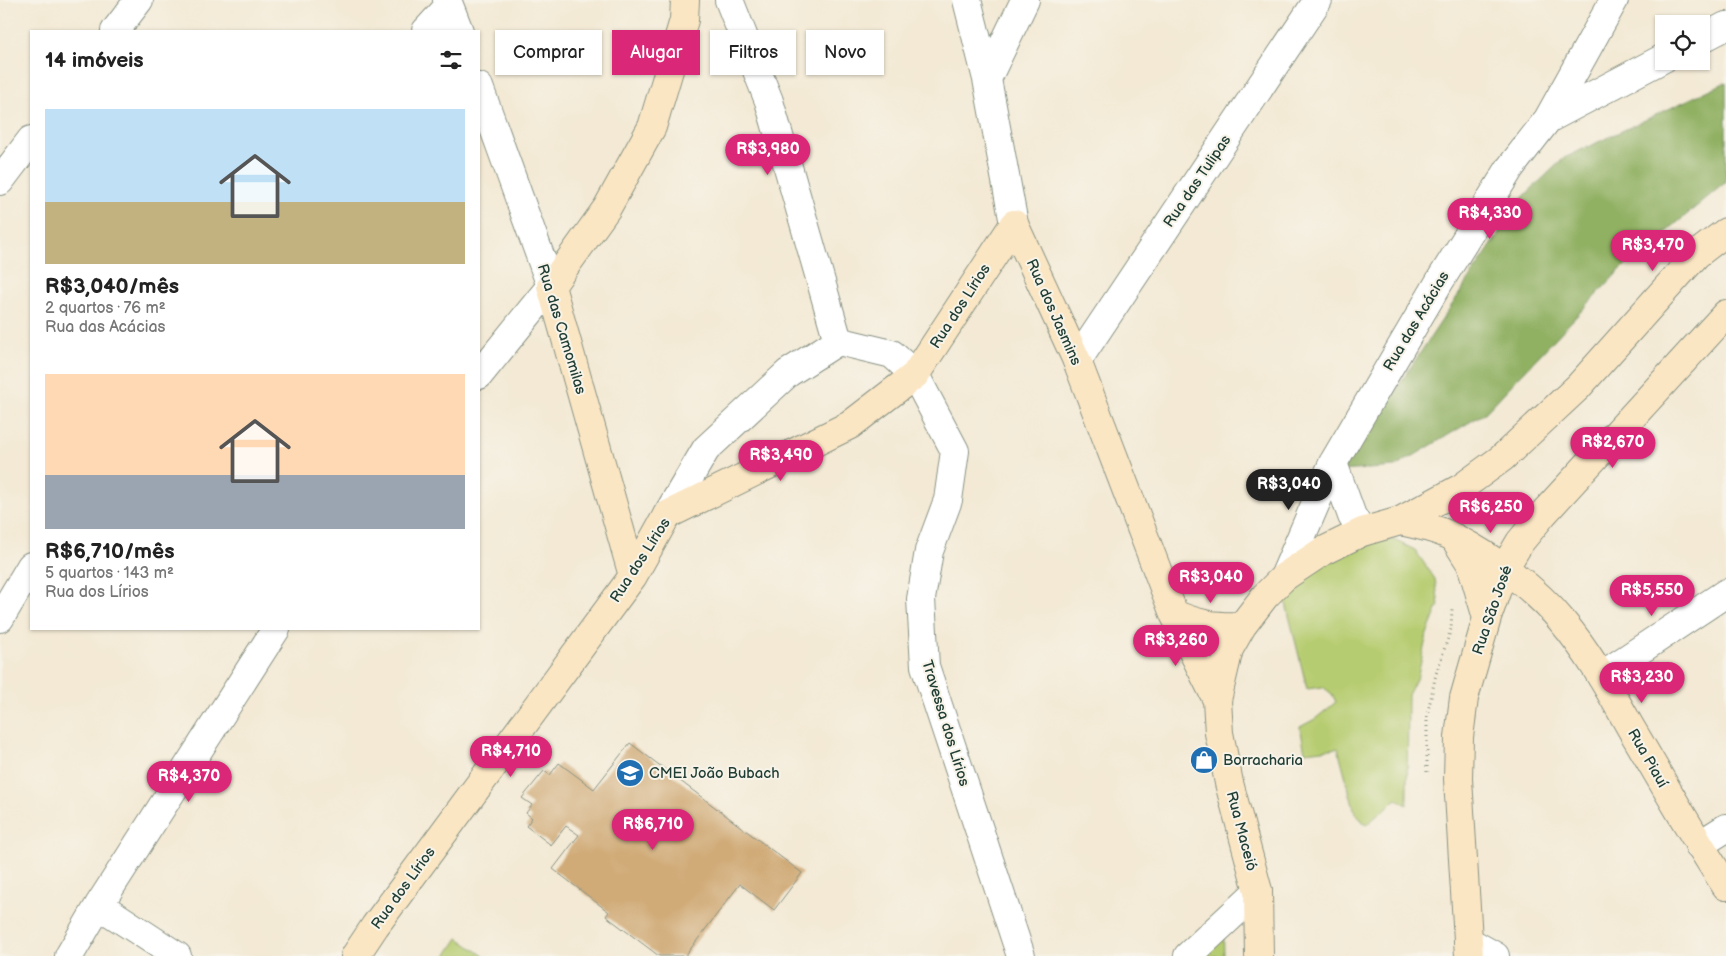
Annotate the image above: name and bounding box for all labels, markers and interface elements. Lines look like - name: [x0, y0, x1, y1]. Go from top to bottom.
- map controls: [1655, 15, 1710, 70]
- button: locate: [1655, 15, 1710, 70]
- chip: Comprar: [495, 30, 602, 75]
- chip: Alugar: [612, 30, 700, 75]
- chip: Filtros: [710, 30, 796, 75]
- chip: Novo: [806, 30, 884, 75]
- icon: filters: [437, 46, 465, 74]
- text: 14 imóveis: [45, 48, 144, 73]
- street label: Rua das Tulipas: [1160, 131, 1236, 231]
- pin: R$3,980: [722, 134, 814, 176]
- text: R$3,980: [736, 140, 800, 159]
- icon: home: [210, 141, 300, 231]
- pin: R$4,330: [1444, 198, 1536, 240]
- text: R$4,330: [1458, 204, 1522, 223]
- pin: R$3,470: [1607, 230, 1699, 272]
- text: R$3,470: [1622, 236, 1684, 255]
- street label: Rua dos Jasmins: [1022, 256, 1086, 369]
- street label: Rua dos Lírios: [926, 260, 995, 352]
- street label: Rua das Camomilas: [533, 262, 591, 397]
- street label: Rua das Acácias: [1379, 268, 1454, 375]
- text: R$3,040/mês: [45, 274, 179, 299]
- text: 2 quartos · 76 m²: [45, 299, 166, 318]
- text: Rua das Acácias: [45, 318, 165, 337]
- icon: home: [210, 406, 300, 496]
- pin: R$2,670: [1567, 426, 1659, 469]
- text: R$2,670: [1581, 433, 1645, 452]
- pin: R$3,490: [735, 440, 827, 482]
- text: R$3,490: [749, 446, 813, 465]
- pin: R$3,040: [1243, 468, 1335, 511]
- text: R$3,040: [1257, 475, 1321, 494]
- pin: R$6,250: [1445, 492, 1537, 534]
- text: R$6,250: [1459, 498, 1523, 517]
- street label: Rua dos Lírios: [606, 514, 675, 606]
- text: R$6,710/mês: [45, 539, 175, 564]
- pin: R$3,040: [1165, 562, 1257, 604]
- street label: Rua São José: [1468, 563, 1517, 657]
- text: 5 quartos · 143 m²: [45, 564, 174, 583]
- text: R$3,040: [1179, 568, 1243, 587]
- pin: R$5,550: [1606, 574, 1698, 617]
- text: R$5,550: [1621, 581, 1683, 600]
- text: Rua dos Lírios: [45, 583, 149, 602]
- pin: R$3,260: [1130, 624, 1222, 667]
- text: R$3,260: [1144, 631, 1208, 650]
- street label: Travessa dos Lírios: [917, 658, 974, 789]
- pin: R$3,230: [1596, 662, 1688, 704]
- text: R$3,230: [1611, 668, 1673, 687]
- street label: Rua Piauí: [1623, 725, 1672, 791]
- pin: R$4,710: [465, 736, 557, 778]
- text: R$4,710: [481, 742, 541, 761]
- shop icon: Borracharia: [1189, 745, 1219, 775]
- place label: Borracharia: [1223, 751, 1303, 770]
- school or university icon: CMEI João Bubach: [615, 758, 645, 788]
- pin: R$4,370: [143, 760, 235, 803]
- place label: CMEI João Bubach: [649, 764, 779, 783]
- text: R$4,370: [158, 767, 220, 786]
- street label: Rua Maceió: [1222, 789, 1261, 873]
- pin: R$6,710: [607, 808, 699, 851]
- text: R$6,710: [623, 815, 683, 834]
- street label: Rua dos Lírios: [367, 843, 440, 933]

